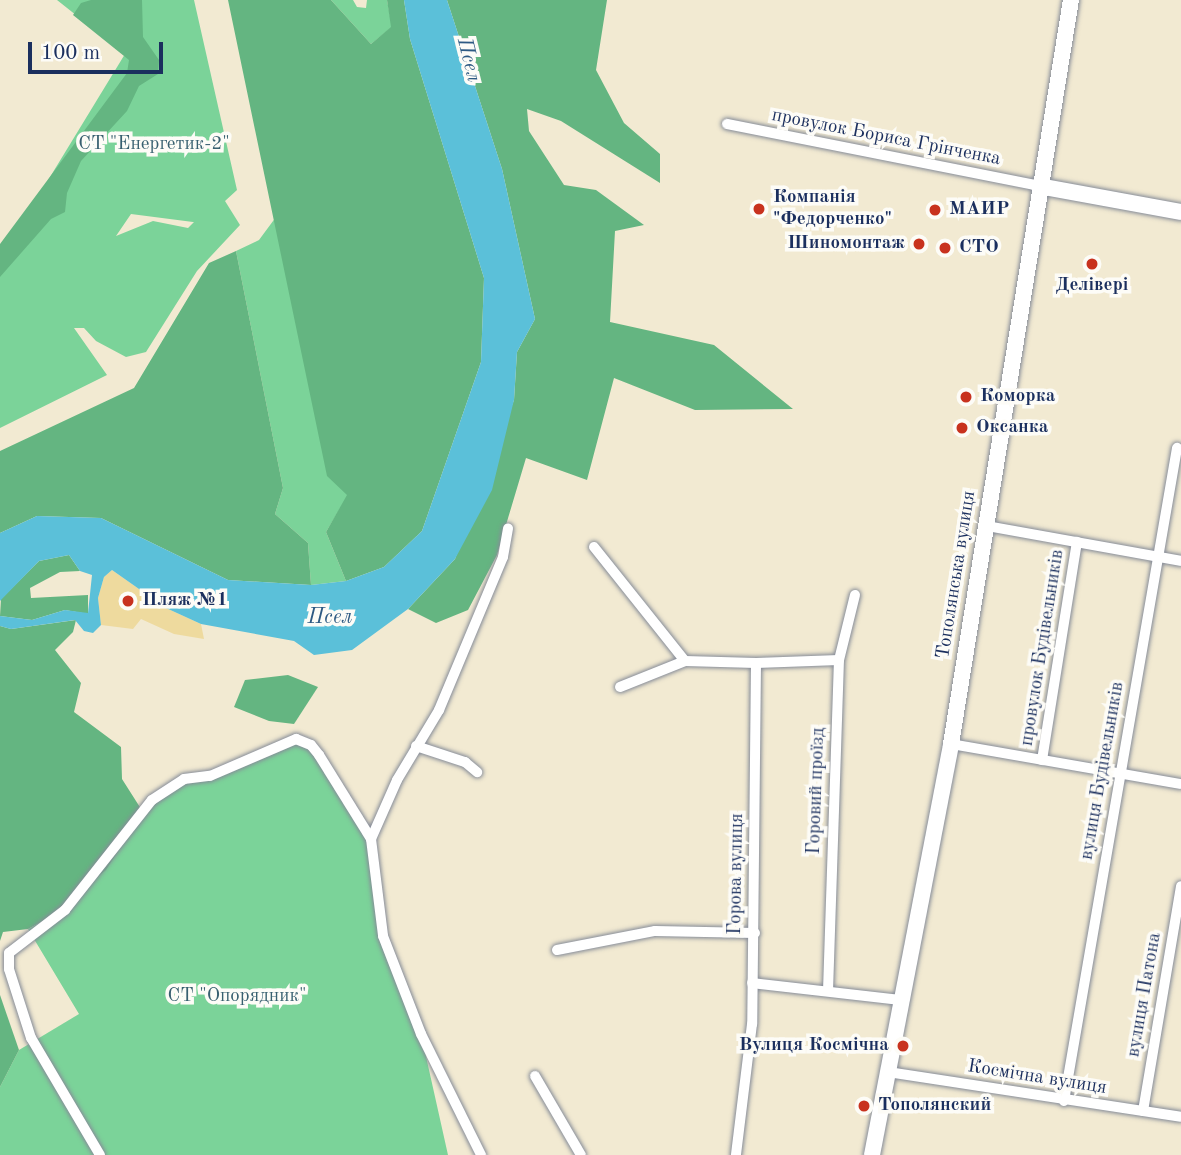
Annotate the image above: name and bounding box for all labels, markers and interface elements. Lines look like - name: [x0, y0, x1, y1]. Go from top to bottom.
- scale bar: [32, 28, 166, 72]
- water label: Псел: [450, 35, 486, 85]
- text: 100 m: [41, 43, 100, 64]
- street label: провулок Бориса Грінченка: [770, 105, 1002, 171]
- park label: СТ "Енергетик-2": [78, 134, 230, 156]
- place label: Компанія "Федорченко": [773, 187, 892, 231]
- place label: МАИР: [949, 199, 1009, 221]
- marker: Компанія "Федорченко": [751, 201, 767, 217]
- marker: МАИР: [927, 202, 943, 218]
- place label: Шиномонтаж: [787, 233, 905, 255]
- marker: Шиномонтаж: [911, 236, 927, 252]
- place label: СТО: [959, 237, 999, 259]
- marker: СТО: [937, 240, 953, 256]
- marker: Делівері: [1084, 256, 1100, 272]
- place label: Делівері: [1056, 275, 1128, 297]
- place label: Коморка: [980, 386, 1055, 408]
- marker: Коморка: [958, 389, 974, 405]
- place label: Оксанка: [976, 417, 1048, 439]
- marker: Оксанка: [954, 420, 970, 436]
- street label: Тополянська вулиця: [932, 489, 982, 661]
- street label: провулок Будівельників: [1016, 548, 1070, 748]
- place label: Пляж №1: [142, 590, 228, 612]
- marker: Пляж №1: [120, 593, 136, 609]
- water label: Псел: [308, 605, 352, 631]
- street label: вулиця Будівельників: [1076, 680, 1130, 862]
- street label: Горовий проїзд: [803, 727, 831, 855]
- street label: Горова вулиця: [725, 813, 749, 935]
- street label: вулиця Патона: [1123, 931, 1167, 1059]
- park label: СТ "Опорядник": [168, 986, 306, 1008]
- place label: Вулиця Космічна: [739, 1035, 889, 1057]
- marker: Вулиця Космічна: [895, 1038, 911, 1054]
- street label: Космічна вулиця: [966, 1056, 1108, 1100]
- place label: Тополянский: [878, 1095, 991, 1117]
- marker: Тополянский: [856, 1098, 872, 1114]

